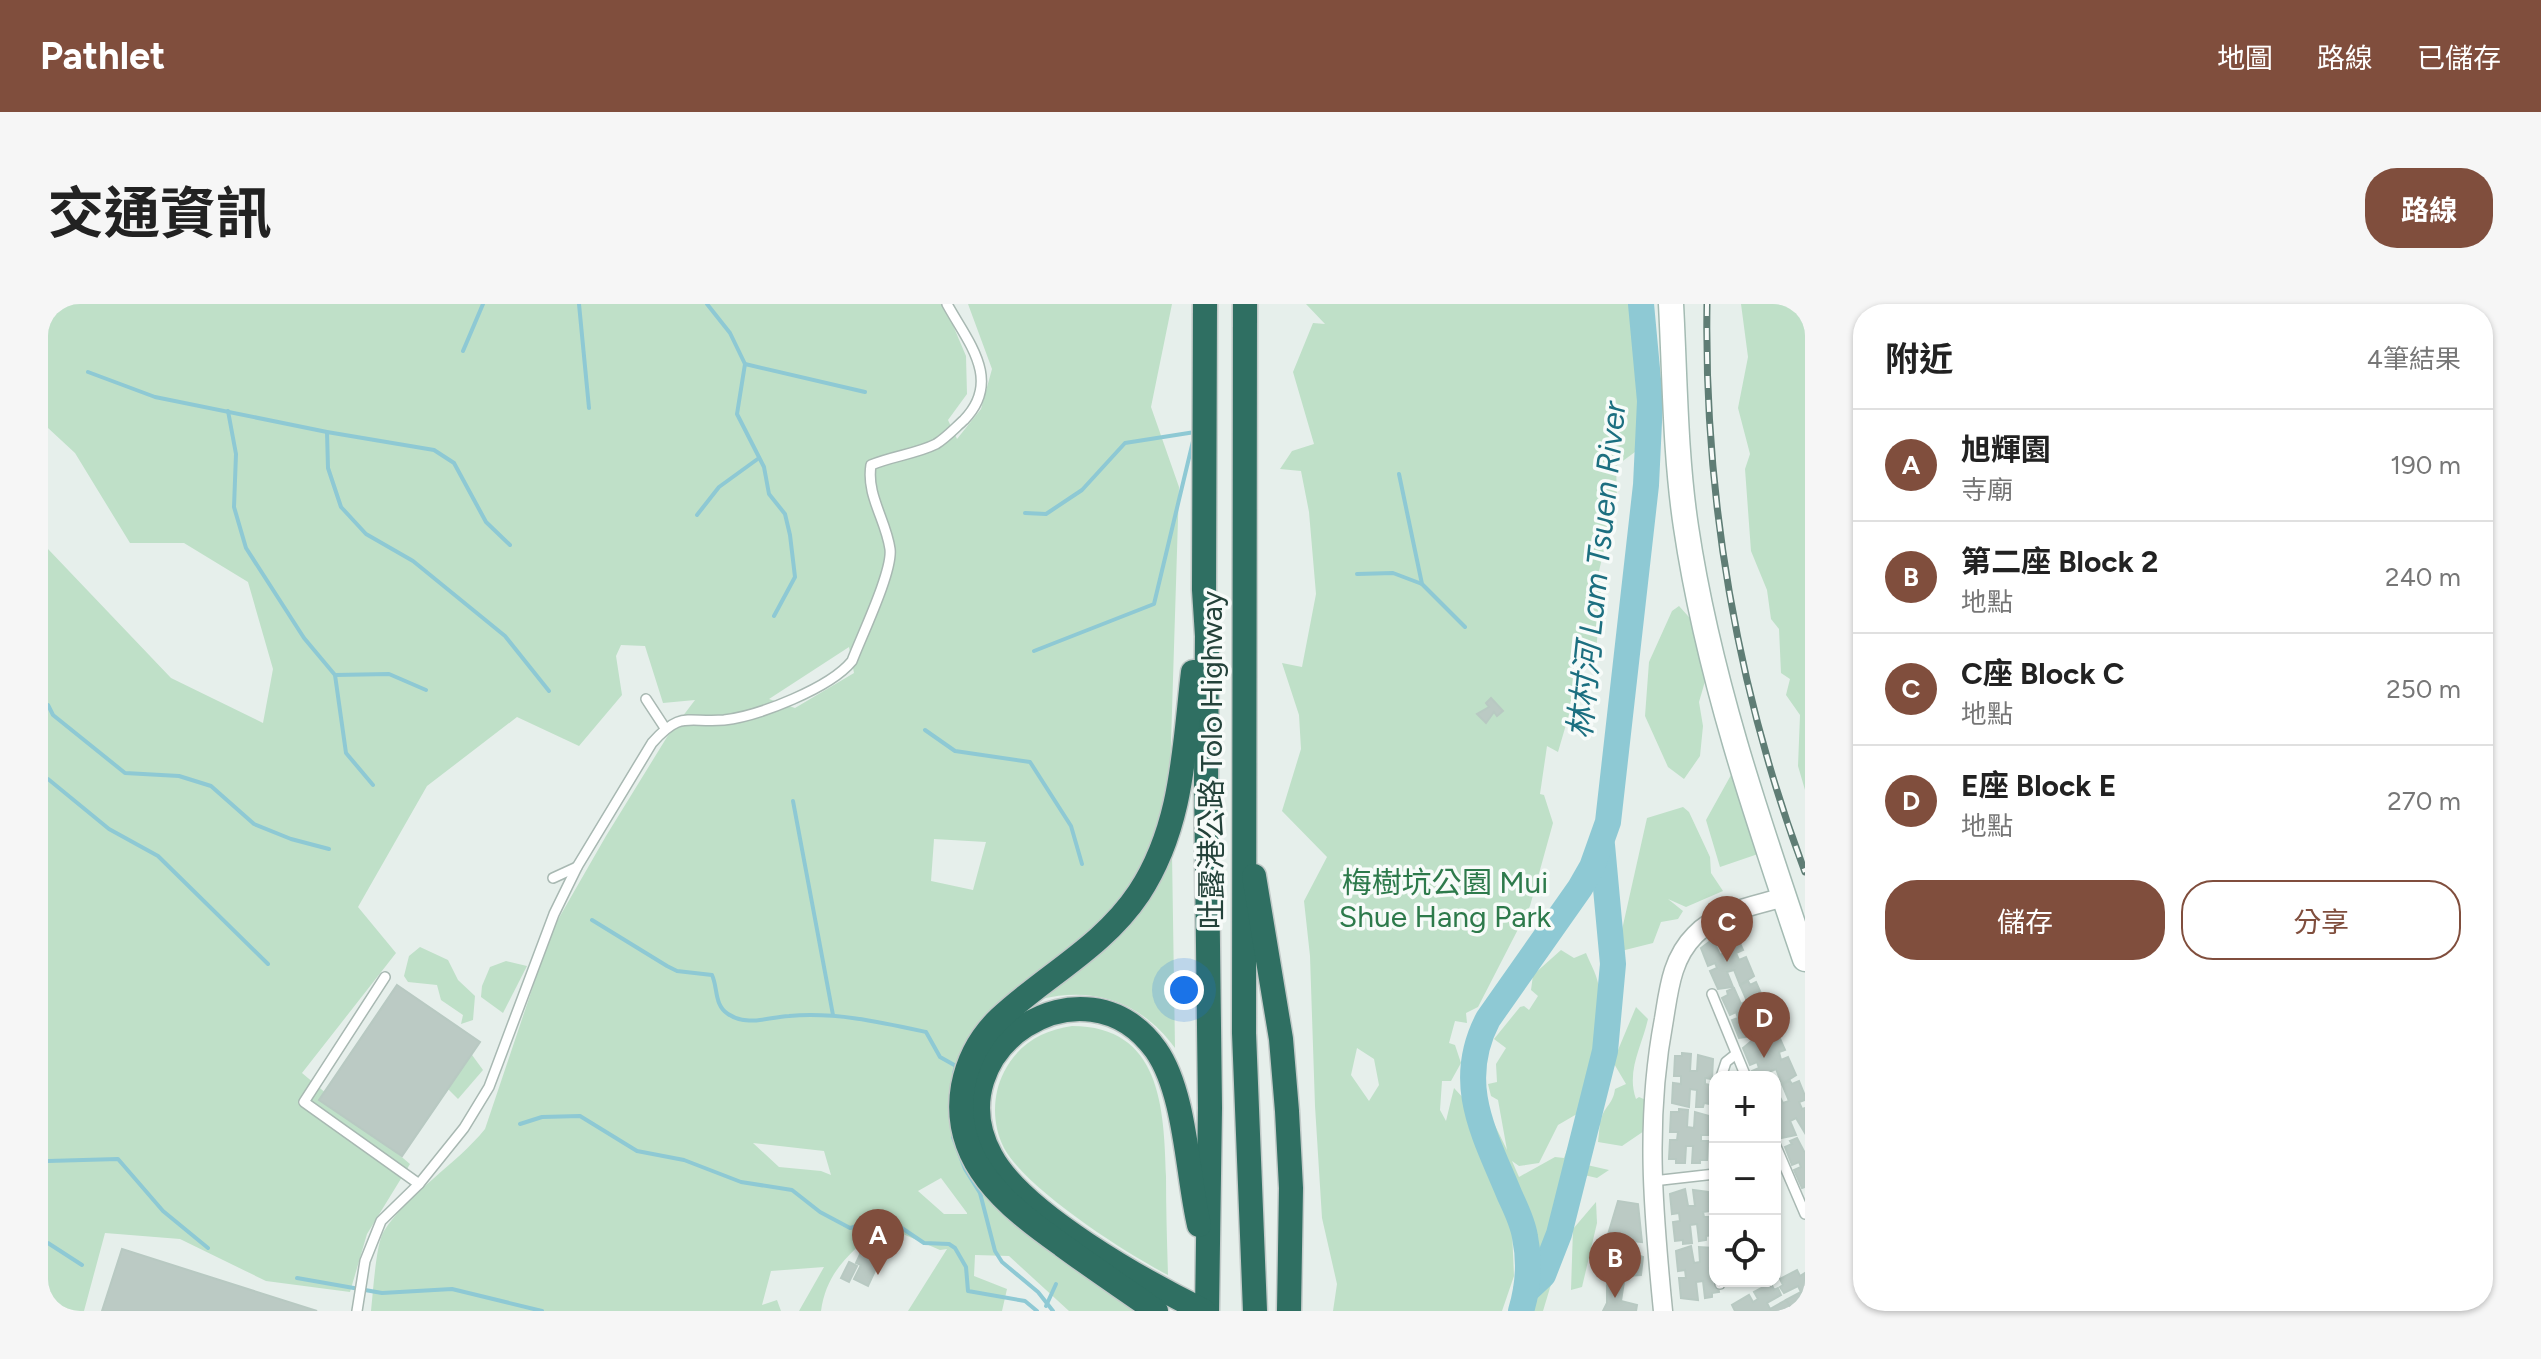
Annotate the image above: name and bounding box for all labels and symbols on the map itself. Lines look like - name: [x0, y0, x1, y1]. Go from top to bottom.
- water label: 林村河 Lam Tsuen River: [1560, 398, 1634, 741]
- street label: 吐露港公路 Tolo Highway: [1193, 590, 1230, 929]
- park label: 梅樹坑公園 Mui Shue Hang Park: [1339, 864, 1552, 935]
- pin: C: [1701, 896, 1753, 962]
- your location: [1164, 970, 1204, 1010]
- pin: D: [1738, 992, 1790, 1058]
- pin: A: [852, 1209, 904, 1275]
- pin: B: [1589, 1232, 1641, 1298]

